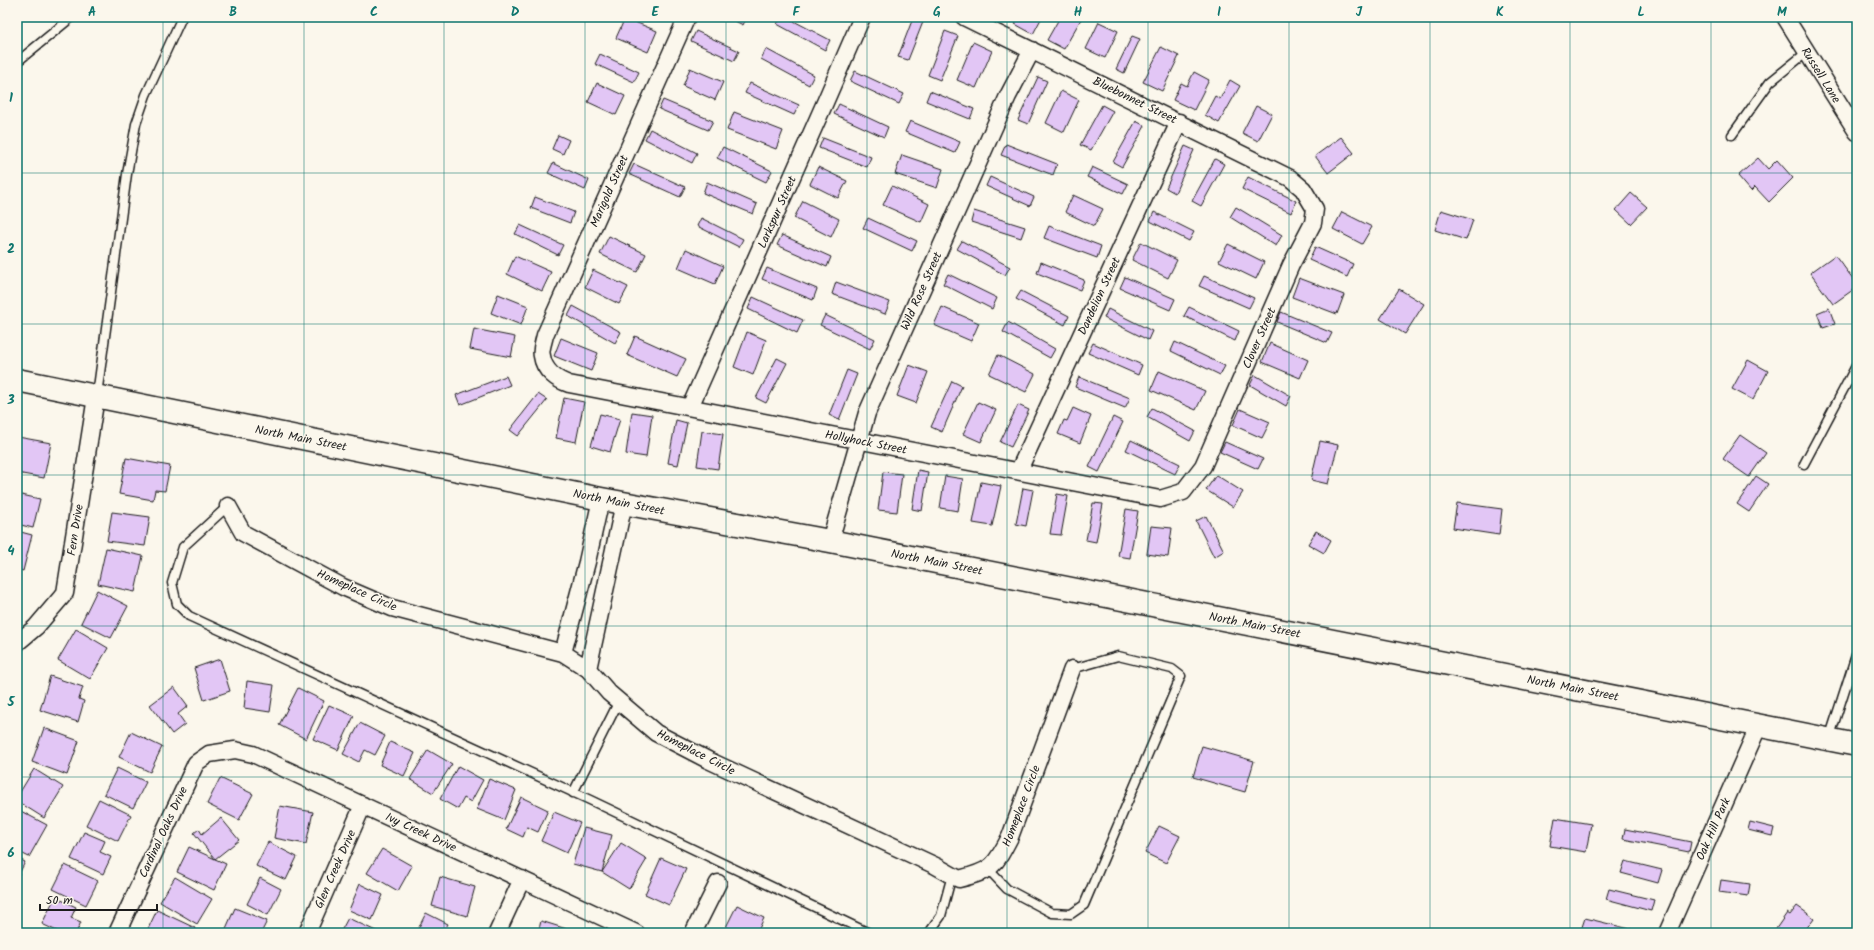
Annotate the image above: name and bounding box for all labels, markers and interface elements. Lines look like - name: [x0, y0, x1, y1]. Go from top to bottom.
- text: A: [88, 2, 96, 23]
- text: B: [229, 2, 237, 23]
- text: C: [370, 2, 378, 23]
- text: D: [511, 2, 520, 23]
- text: E: [651, 2, 659, 23]
- text: F: [792, 2, 800, 23]
- text: G: [933, 2, 941, 23]
- text: H: [1074, 2, 1083, 23]
- text: I: [1217, 2, 1221, 23]
- text: J: [1356, 2, 1363, 23]
- text: K: [1496, 2, 1504, 23]
- text: L: [1637, 2, 1645, 23]
- text: M: [1777, 2, 1787, 23]
- street label: Russell Lane: [1796, 43, 1846, 108]
- street label: Bluebonnet Street: [1089, 72, 1180, 129]
- text: 1: [9, 88, 13, 109]
- street label: Marigold Street: [585, 152, 634, 230]
- street label: Larkspur Street: [753, 173, 802, 252]
- text: 2: [7, 239, 15, 260]
- street label: Wild Rose Street: [896, 249, 947, 334]
- street label: Dandelion Street: [1073, 254, 1126, 338]
- street label: Clover Street: [1238, 304, 1282, 372]
- text: 3: [6, 390, 15, 411]
- street label: North Main Street: [253, 420, 349, 457]
- street label: Hollyhock Street: [823, 425, 909, 460]
- street label: North Main Street: [571, 484, 667, 521]
- street label: Fern Drive: [62, 502, 89, 557]
- text: 4: [7, 541, 15, 562]
- street label: North Main Street: [889, 544, 985, 581]
- street label: Homeplace Circle: [314, 564, 400, 617]
- street label: North Main Street: [1207, 607, 1303, 644]
- street label: North Main Street: [1525, 670, 1621, 707]
- text: 5: [7, 692, 16, 713]
- street label: Homeplace Circle: [653, 724, 739, 781]
- street label: Homeplace Circle: [997, 762, 1046, 850]
- street label: Cardinal Oaks Drive: [134, 783, 193, 881]
- street label: Oak Hill Park: [1691, 795, 1736, 864]
- street label: Ivy Creek Drive: [382, 808, 460, 858]
- street label: Glen Creek Drive: [310, 826, 362, 912]
- text: 6: [7, 843, 15, 864]
- scale bar: [40, 886, 157, 912]
- text: 50 m: [46, 891, 73, 910]

